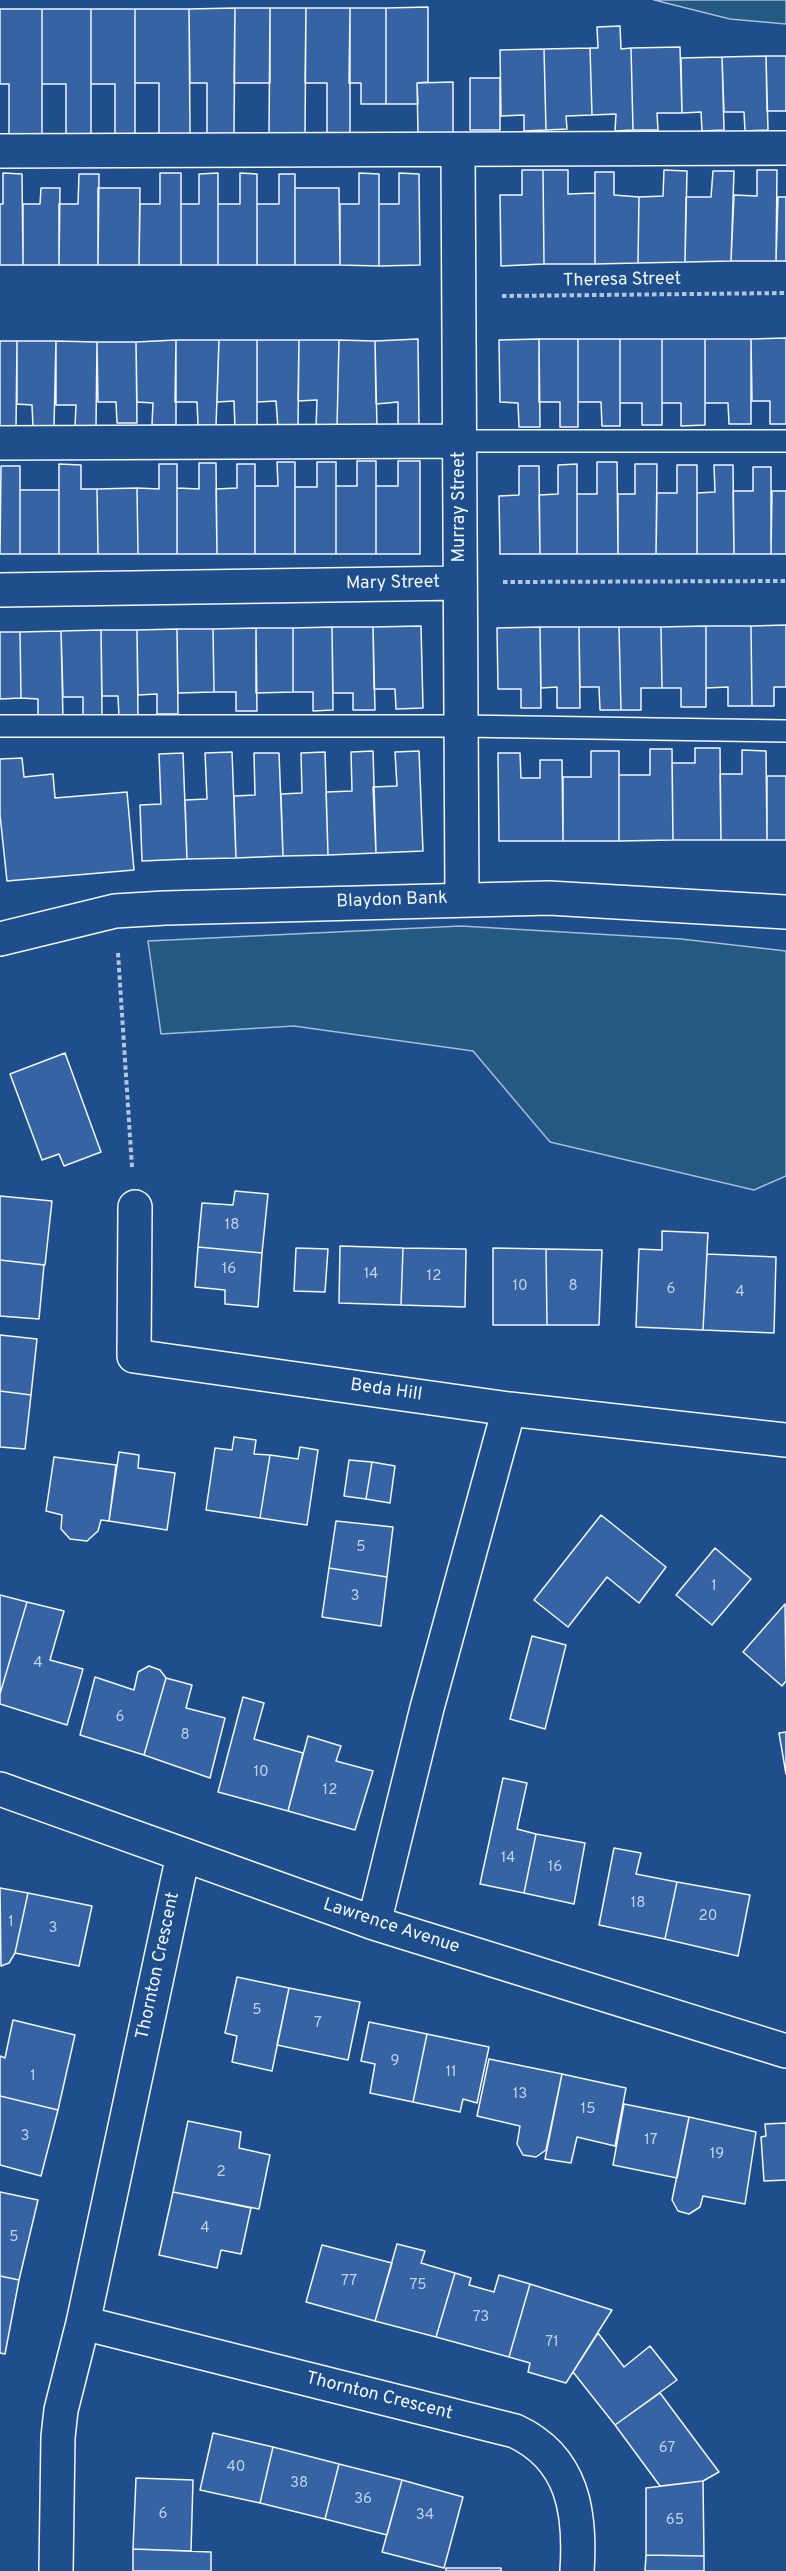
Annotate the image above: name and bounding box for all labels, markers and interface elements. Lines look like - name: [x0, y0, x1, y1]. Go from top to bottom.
- street label: Theresa Street: [563, 269, 681, 293]
- street label: Murray Street: [449, 451, 471, 563]
- street label: Mary Street: [346, 572, 440, 596]
- street label: Blaydon Bank: [336, 888, 448, 914]
- house number: 18: [225, 1217, 239, 1235]
- house number: 16: [222, 1261, 236, 1279]
- house number: 14: [364, 1266, 378, 1284]
- house number: 12: [427, 1268, 441, 1286]
- house number: 10: [512, 1278, 528, 1296]
- house number: 8: [568, 1278, 578, 1296]
- house number: 6: [667, 1281, 675, 1299]
- house number: 4: [735, 1284, 745, 1302]
- street label: Beda Hill: [349, 1375, 423, 1407]
- house number: 5: [356, 1539, 366, 1557]
- house number: 1: [711, 1578, 717, 1596]
- house number: 3: [350, 1588, 360, 1606]
- house number: 4: [33, 1655, 43, 1673]
- house number: 6: [116, 1709, 124, 1727]
- house number: 8: [180, 1727, 190, 1745]
- house number: 10: [253, 1764, 269, 1782]
- house number: 12: [323, 1782, 337, 1800]
- house number: 14: [501, 1850, 515, 1868]
- house number: 16: [548, 1859, 562, 1877]
- street label: Thornton Crescent: [133, 1890, 185, 2042]
- street label: Lawrence Avenue: [320, 1895, 462, 1959]
- house number: 18: [631, 1895, 645, 1913]
- house number: 20: [699, 1908, 717, 1926]
- house number: 1: [8, 1914, 14, 1932]
- house number: 3: [48, 1920, 58, 1938]
- house number: 5: [252, 2002, 262, 2020]
- house number: 7: [314, 2015, 322, 2033]
- house number: 9: [391, 2053, 399, 2071]
- house number: 11: [445, 2064, 457, 2082]
- house number: 1: [30, 2068, 36, 2086]
- house number: 13: [513, 2086, 527, 2104]
- house number: 15: [581, 2101, 595, 2119]
- house number: 3: [20, 2128, 30, 2146]
- house number: 17: [644, 2132, 658, 2150]
- house number: 19: [710, 2146, 724, 2164]
- house number: 2: [216, 2164, 226, 2182]
- house number: 4: [200, 2220, 210, 2238]
- house number: 5: [9, 2229, 19, 2247]
- house number: 77: [341, 2273, 357, 2291]
- house number: 75: [409, 2277, 427, 2295]
- house number: 73: [473, 2309, 489, 2327]
- house number: 71: [545, 2334, 559, 2352]
- street label: Thornton Crescent: [304, 2368, 454, 2426]
- house number: 67: [659, 2440, 675, 2458]
- house number: 40: [227, 2459, 245, 2477]
- house number: 38: [290, 2475, 308, 2493]
- house number: 36: [354, 2491, 372, 2509]
- house number: 6: [159, 2506, 167, 2524]
- house number: 34: [416, 2507, 434, 2525]
- house number: 65: [666, 2512, 684, 2530]

